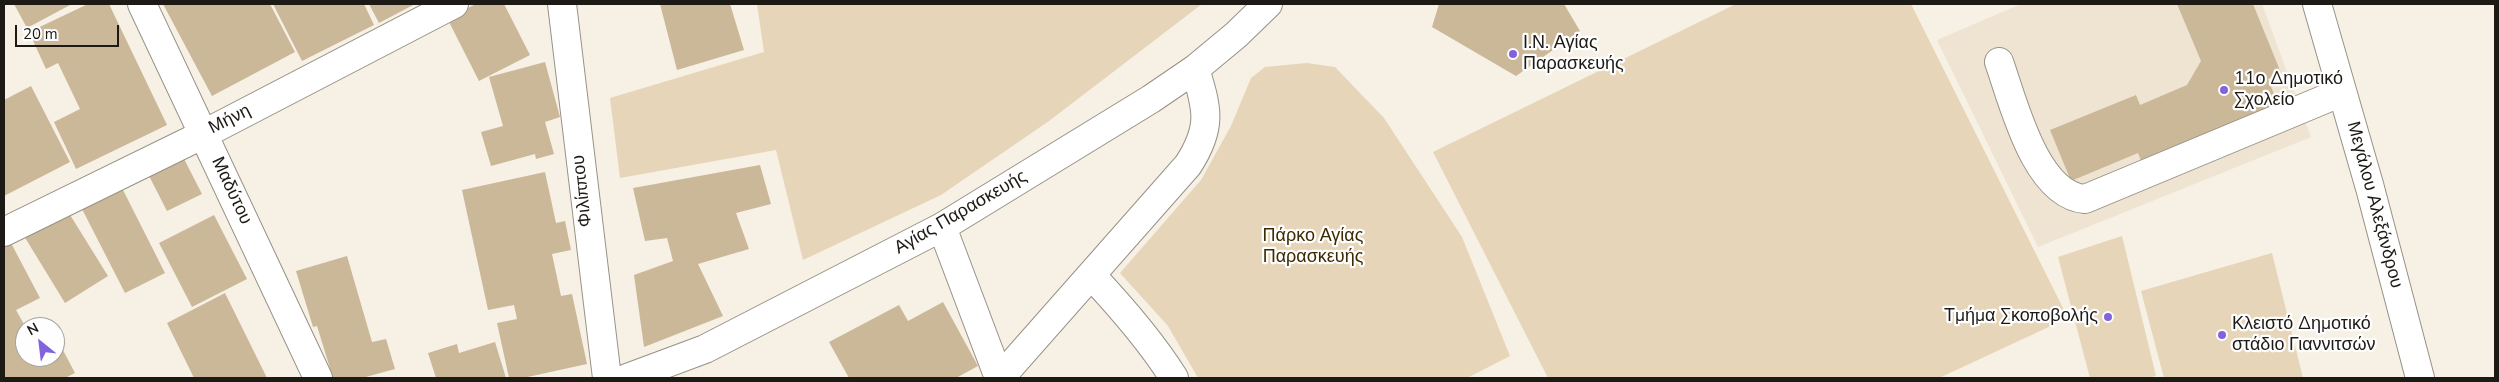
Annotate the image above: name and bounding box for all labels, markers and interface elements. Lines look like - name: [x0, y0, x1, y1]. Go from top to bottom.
- scale bar: [18, 15, 121, 47]
- text: 20 m: [23, 24, 58, 44]
- place label: Ι.Ν. Αγίας Παρασκευής: [1523, 33, 1624, 76]
- marker: Ι.Ν. Αγίας Παρασκευής: [1507, 48, 1519, 60]
- place label: 11ο Δημοτικό Σχολείο: [2234, 69, 2343, 112]
- marker: 11ο Δημοτικό Σχολείο: [2218, 84, 2230, 96]
- street label: Μήνη: [205, 100, 255, 140]
- street label: Μεγάλου Αλεξάνδρου: [2341, 119, 2407, 291]
- street label: Μαδύτου: [206, 154, 256, 228]
- street label: Φιλίππου: [568, 154, 598, 228]
- street label: Αγίας Παρασκευής: [891, 166, 1031, 260]
- park label: Πάρκο Αγίας Παρασκευής: [1263, 226, 1363, 268]
- place label: Τμήμα Σκοποβολής: [1944, 306, 2098, 328]
- marker: Τμήμα Σκοποβολής: [2102, 311, 2114, 323]
- place label: Κλειστό Δημοτικό στάδιο Γιαννιτσών: [2232, 314, 2376, 356]
- north arrow: [15, 317, 65, 367]
- text: N: [24, 318, 42, 340]
- marker: Κλειστό Δημοτικό στάδιο Γιαννιτσών: [2216, 329, 2228, 341]

